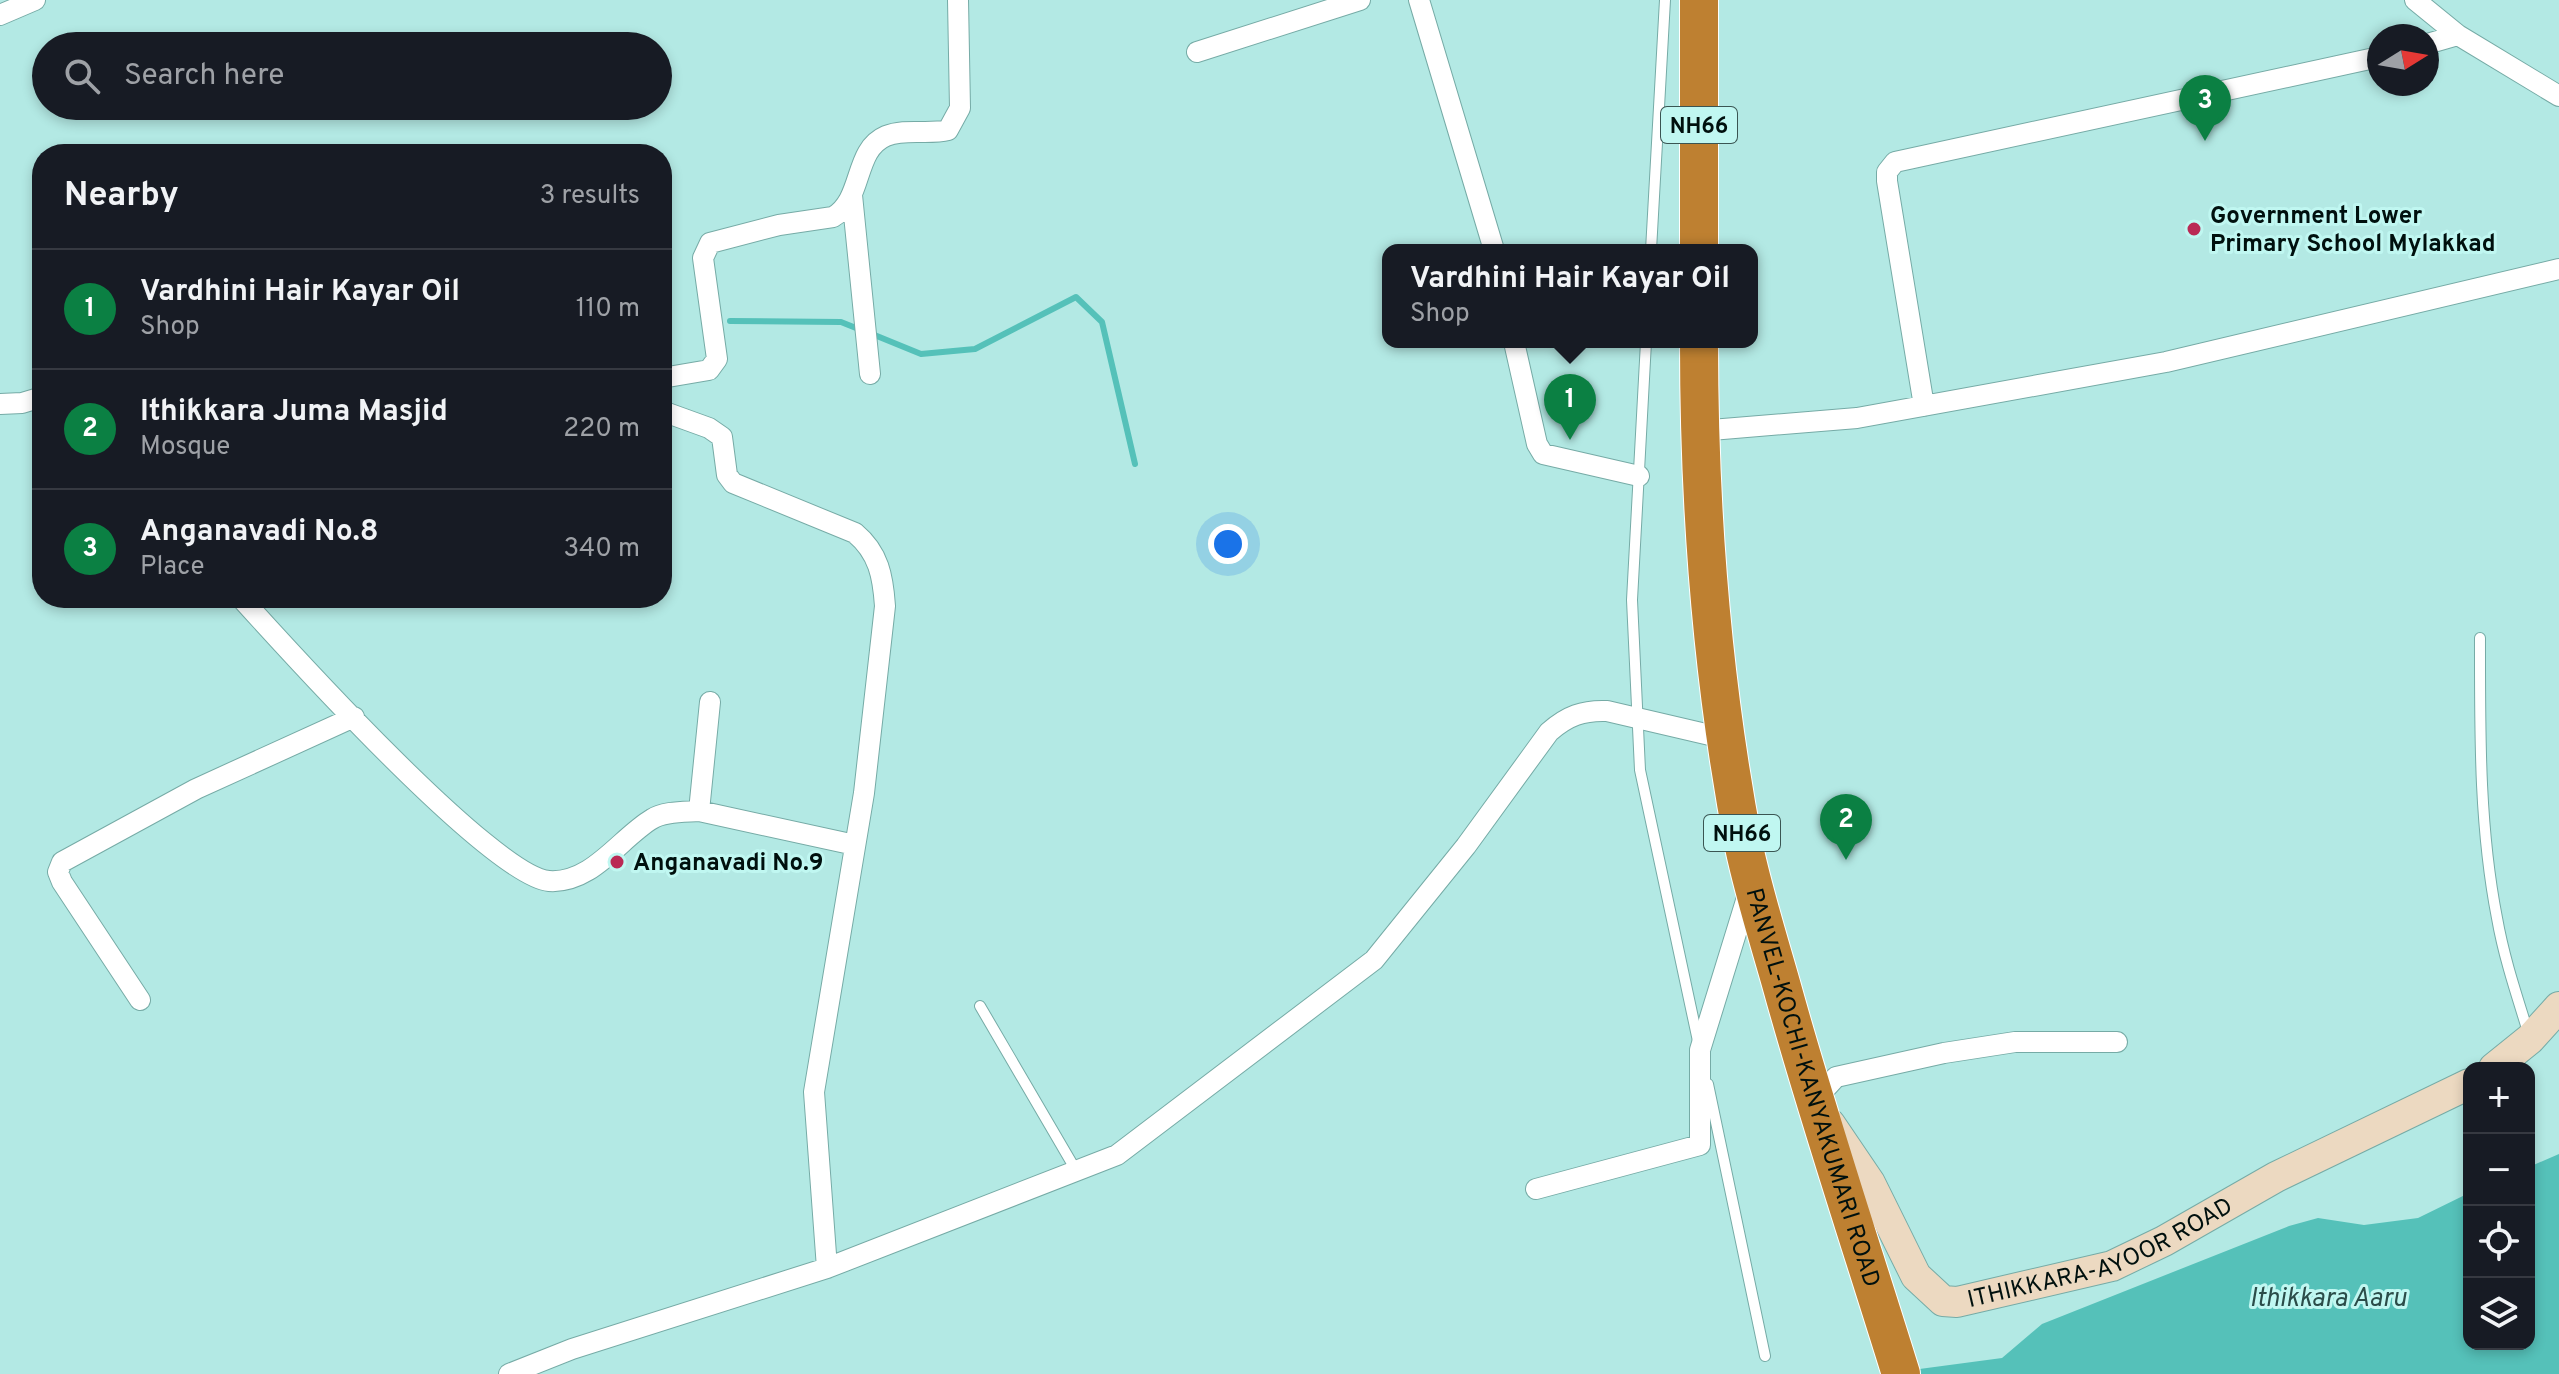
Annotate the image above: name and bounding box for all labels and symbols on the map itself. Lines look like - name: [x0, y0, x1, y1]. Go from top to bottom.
- north arrow: [2367, 24, 2439, 96]
- pin: 3: [2179, 75, 2231, 141]
- road number: NH66: [1661, 107, 1737, 143]
- place label: Government Lower Primary School Mylakkad: [2210, 202, 2496, 260]
- marker: Government Lower Primary School Mylakkad: [2185, 220, 2203, 238]
- pin: 1: [1544, 374, 1596, 440]
- your location: [1208, 524, 1248, 564]
- pin: 2: [1820, 794, 1872, 860]
- road number: NH66: [1704, 815, 1780, 851]
- place label: Anganavadi No.9: [633, 849, 824, 879]
- marker: Anganavadi No.9: [608, 853, 626, 871]
- street label: PANVEL-KOCHI-KANYAKUMARI ROAD: [1737, 885, 1886, 1291]
- street label: ITHIKKARA-AYOOR ROAD: [1965, 1192, 2239, 1316]
- water label: Ithikkara Aaru: [2250, 1283, 2407, 1316]

